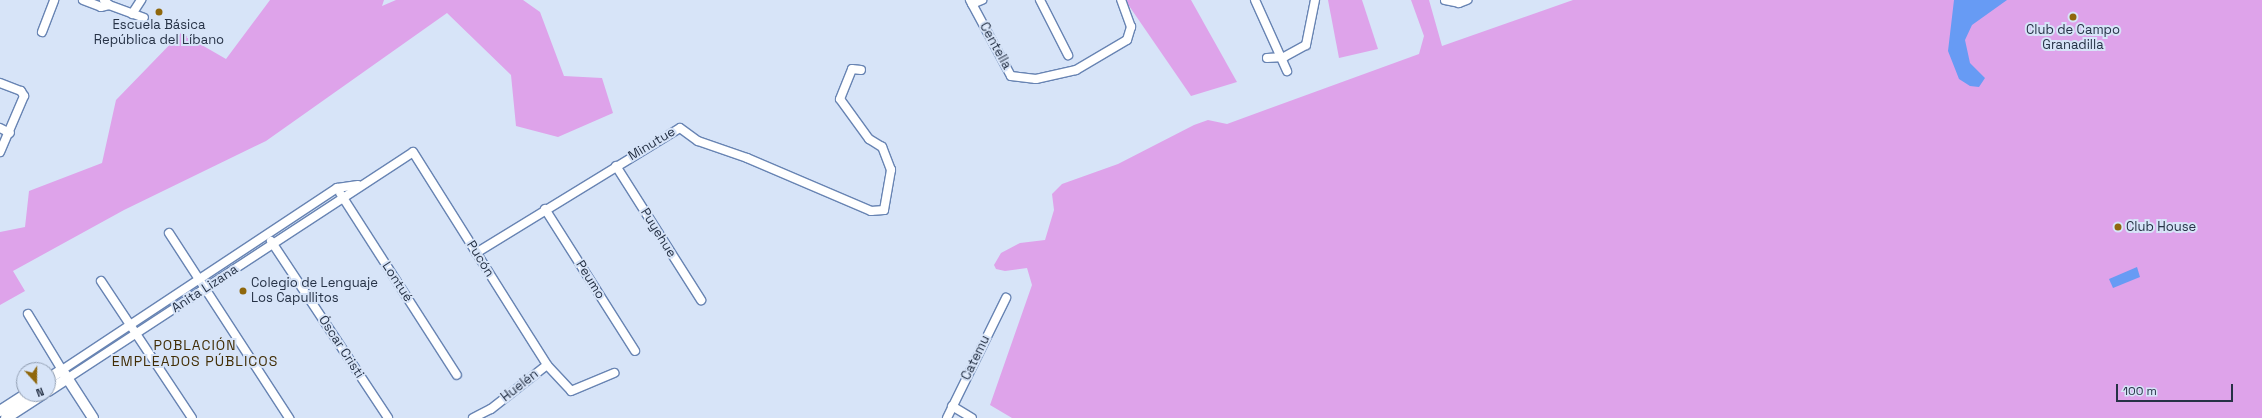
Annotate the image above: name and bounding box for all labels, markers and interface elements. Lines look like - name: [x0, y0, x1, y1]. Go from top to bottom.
- marker: Escuela Básica República del Líbano: [154, 7, 164, 17]
- marker: Club de Campo Granadilla: [2068, 12, 2078, 22]
- place label: Escuela Básica República del Líbano: [94, 18, 224, 49]
- street label: Centella: [976, 20, 1014, 72]
- place label: Club de Campo Granadilla: [2026, 23, 2120, 54]
- street label: Minutue: [626, 124, 678, 164]
- street label: Puyehue: [637, 206, 679, 260]
- place label: Club House: [2126, 219, 2196, 235]
- marker: Club House: [2113, 222, 2123, 232]
- street label: Pucón: [463, 238, 497, 280]
- street label: Peumo: [572, 258, 608, 302]
- street label: Lontué: [378, 259, 416, 305]
- street label: Anita Lizana: [169, 262, 241, 316]
- place label: Colegio de Lenguaje Los Capullitos: [251, 276, 378, 307]
- marker: Colegio de Lenguaje Los Capullitos: [238, 286, 248, 296]
- street label: Óscar Cristi: [315, 313, 367, 381]
- street label: Catemu: [958, 333, 994, 383]
- district label: POBLACIÓN EMPLEADOS PÚBLICOS: [112, 337, 278, 370]
- north arrow: [16, 362, 56, 402]
- street label: Huelén: [498, 367, 542, 405]
- scale bar: [2118, 376, 2235, 402]
- text: 100 m: [2123, 383, 2157, 399]
- text: N: [34, 384, 46, 400]

